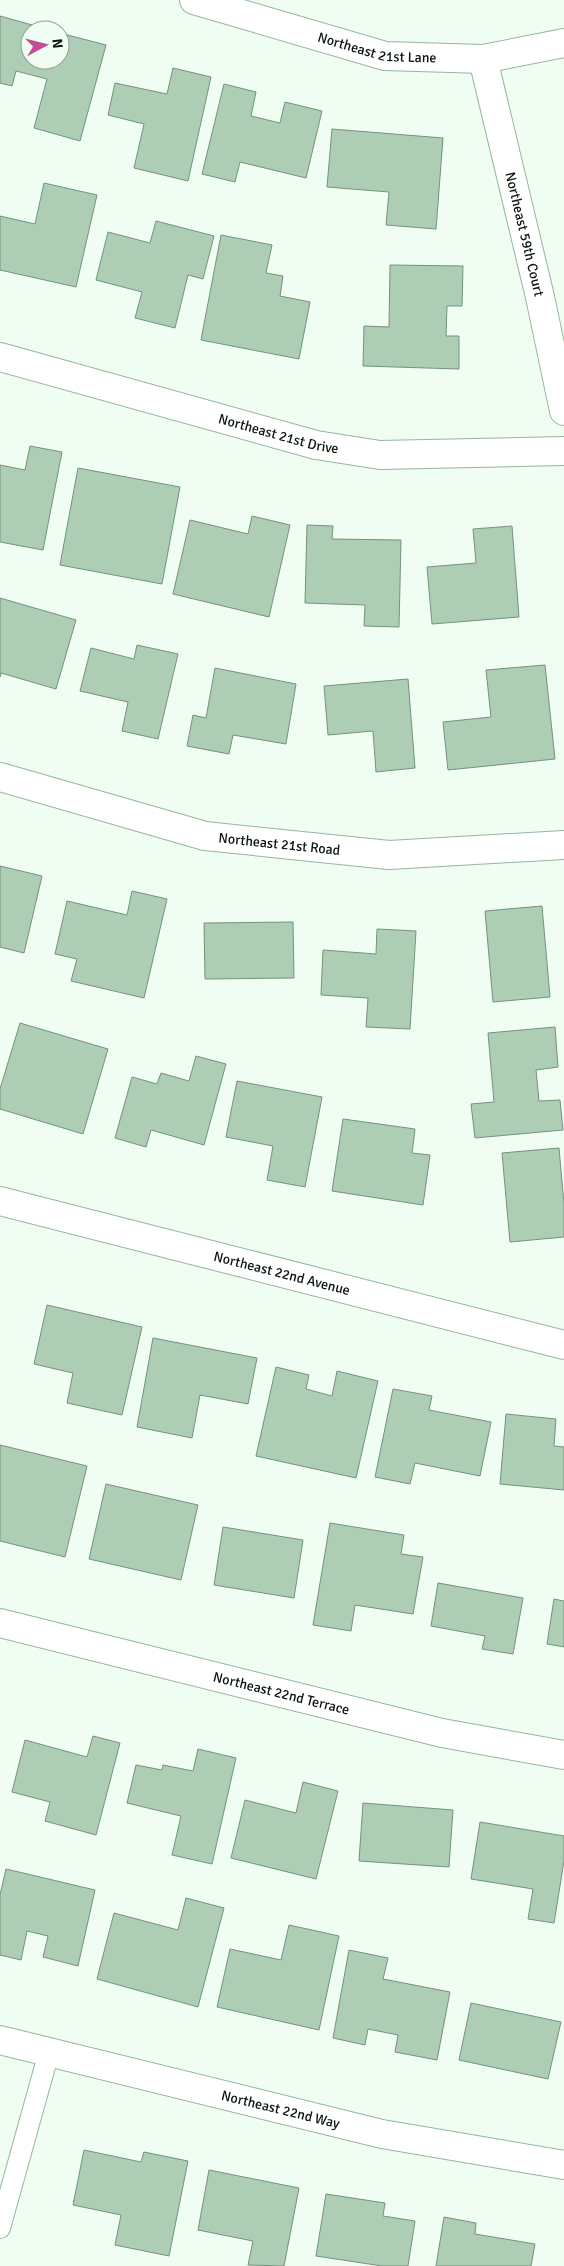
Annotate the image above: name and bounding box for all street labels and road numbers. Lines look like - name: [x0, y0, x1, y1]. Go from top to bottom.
- street label: Northeast 21st Lane: [316, 29, 437, 67]
- street label: Northeast 59th Court: [501, 170, 548, 298]
- street label: Northeast 21st Drive: [216, 410, 340, 457]
- street label: Northeast 21st Road: [218, 829, 341, 859]
- street label: Northeast 22nd Avenue: [212, 1248, 352, 1299]
- street label: Northeast 22nd Terrace: [211, 1668, 351, 1719]
- street label: Northeast 22nd Way: [220, 2087, 342, 2132]

